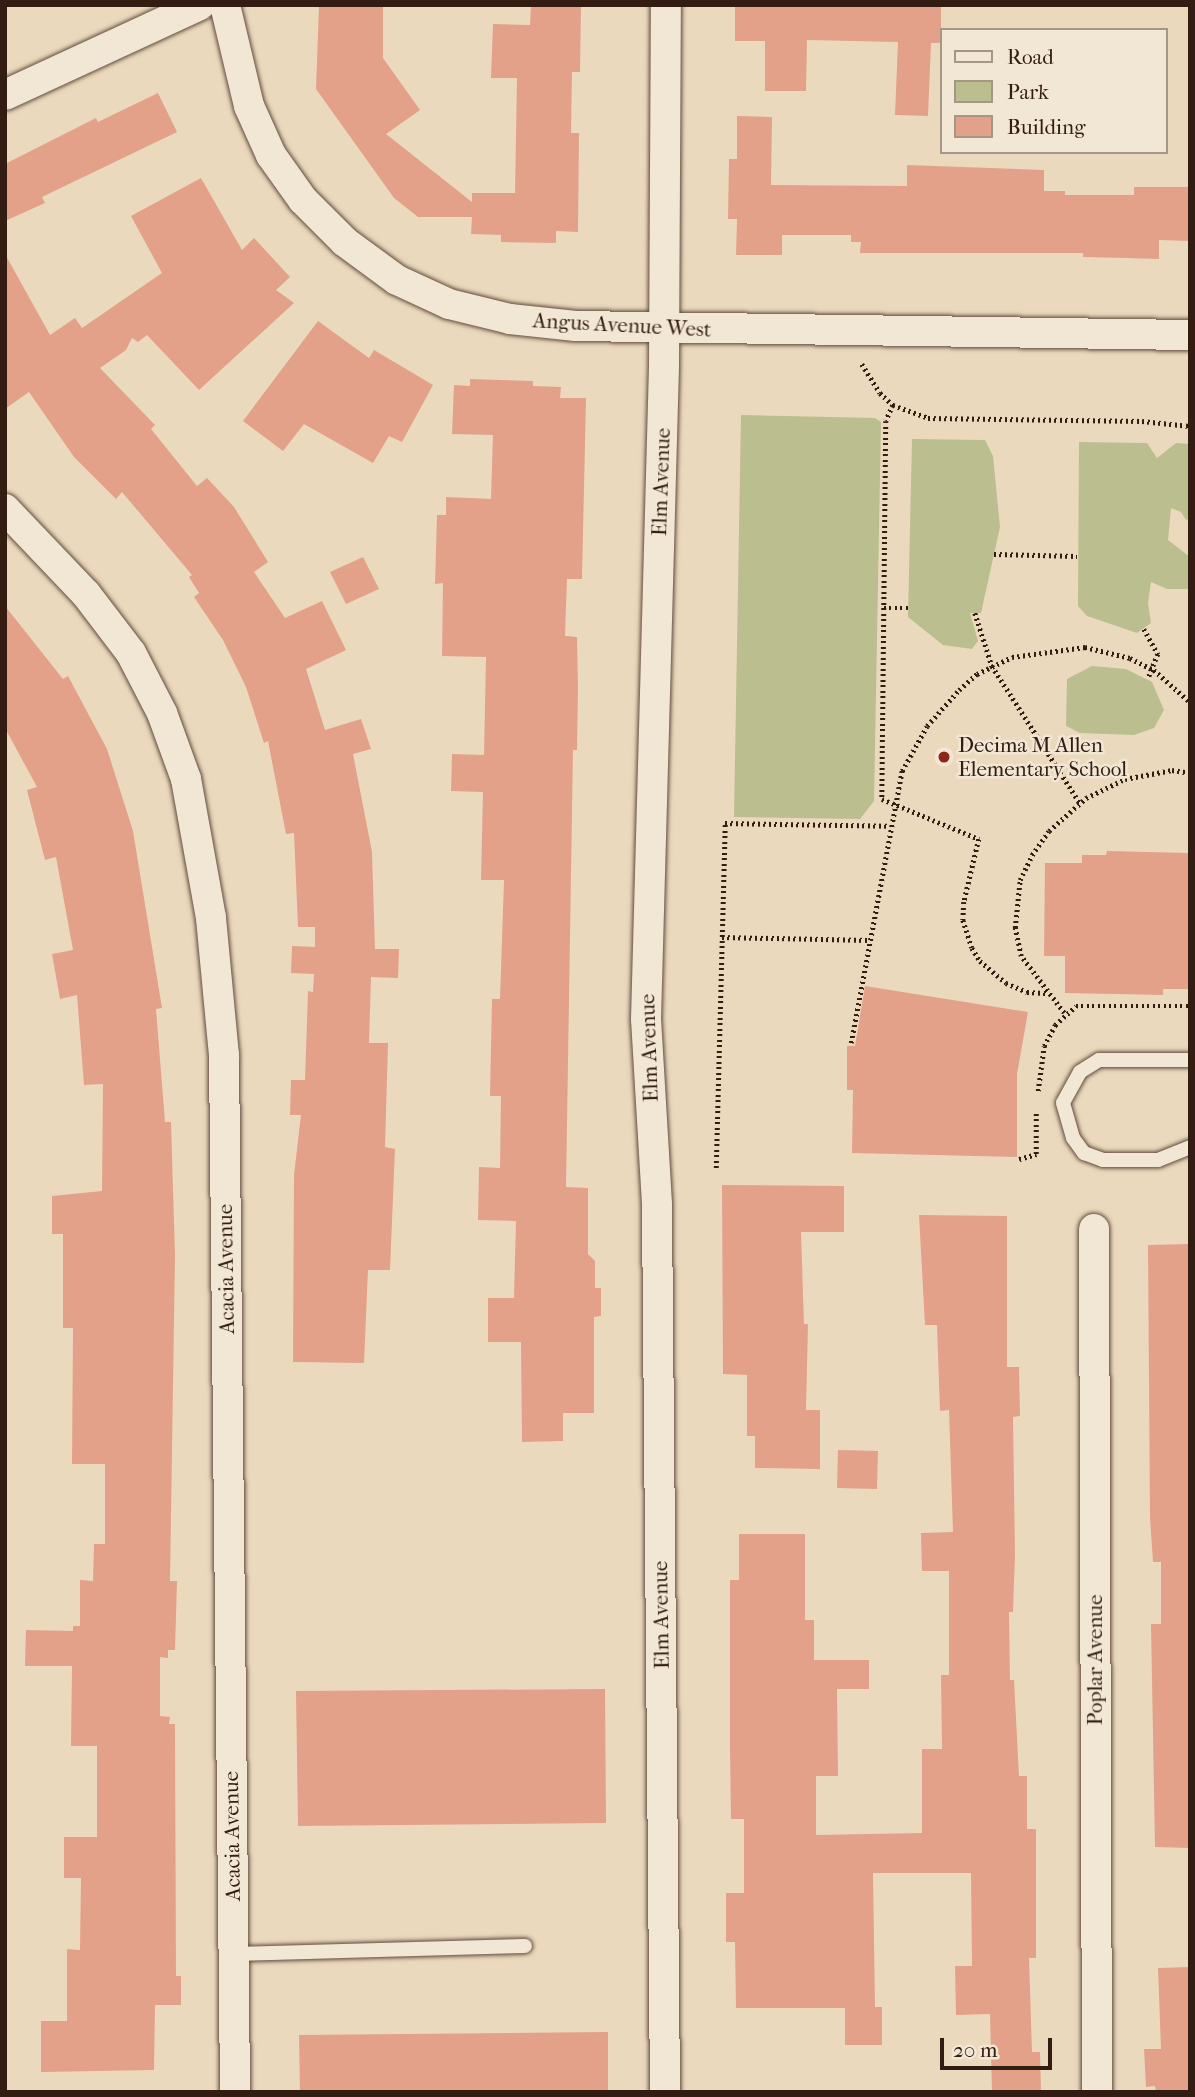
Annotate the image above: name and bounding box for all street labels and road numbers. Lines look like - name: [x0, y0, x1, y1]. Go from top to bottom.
- street label: Angus Avenue West: [532, 308, 712, 342]
- street label: Elm Avenue: [647, 427, 675, 537]
- street label: Elm Avenue: [635, 993, 663, 1103]
- street label: Acacia Avenue: [212, 1204, 240, 1334]
- street label: Elm Avenue: [647, 1561, 675, 1669]
- street label: Poplar Avenue: [1082, 1595, 1108, 1725]
- street label: Acacia Avenue: [218, 1771, 246, 1901]

